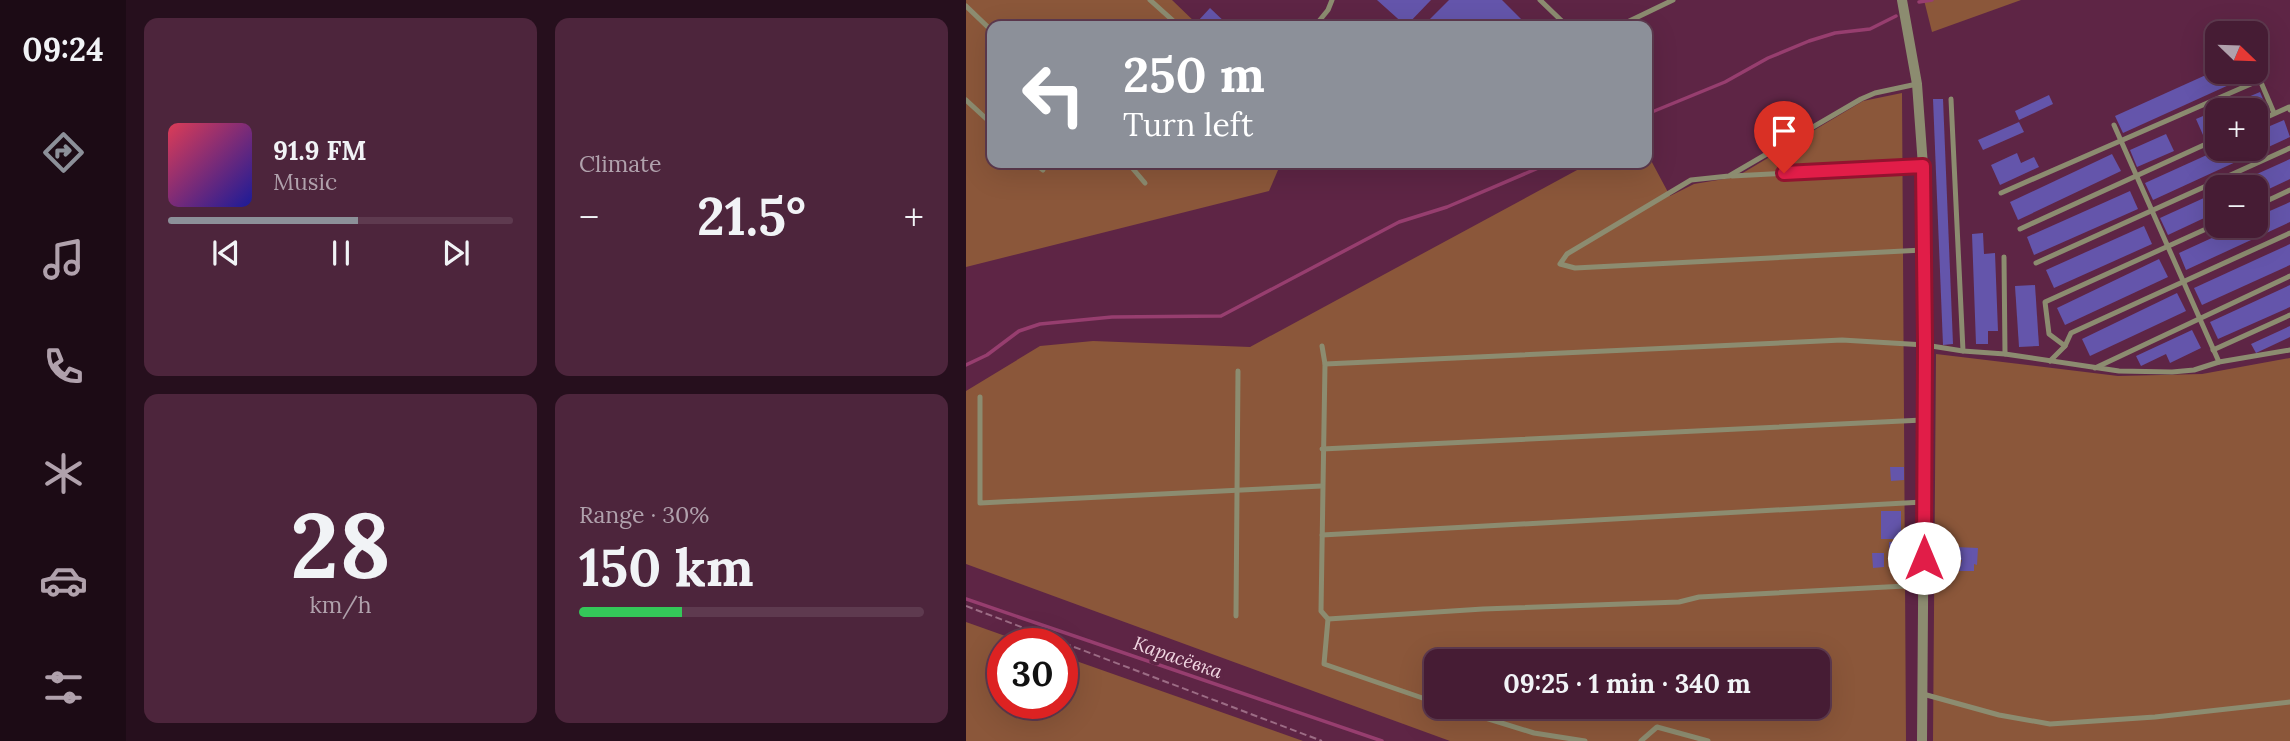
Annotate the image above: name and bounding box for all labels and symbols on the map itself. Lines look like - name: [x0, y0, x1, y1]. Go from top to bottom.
- north arrow: [2205, 21, 2268, 84]
- pin: [1754, 101, 1814, 173]
- position arrow: [1887, 521, 1961, 595]
- speed limit sign: 30: [987, 628, 1078, 719]
- water label: Карасёвка: [1130, 631, 1226, 684]

